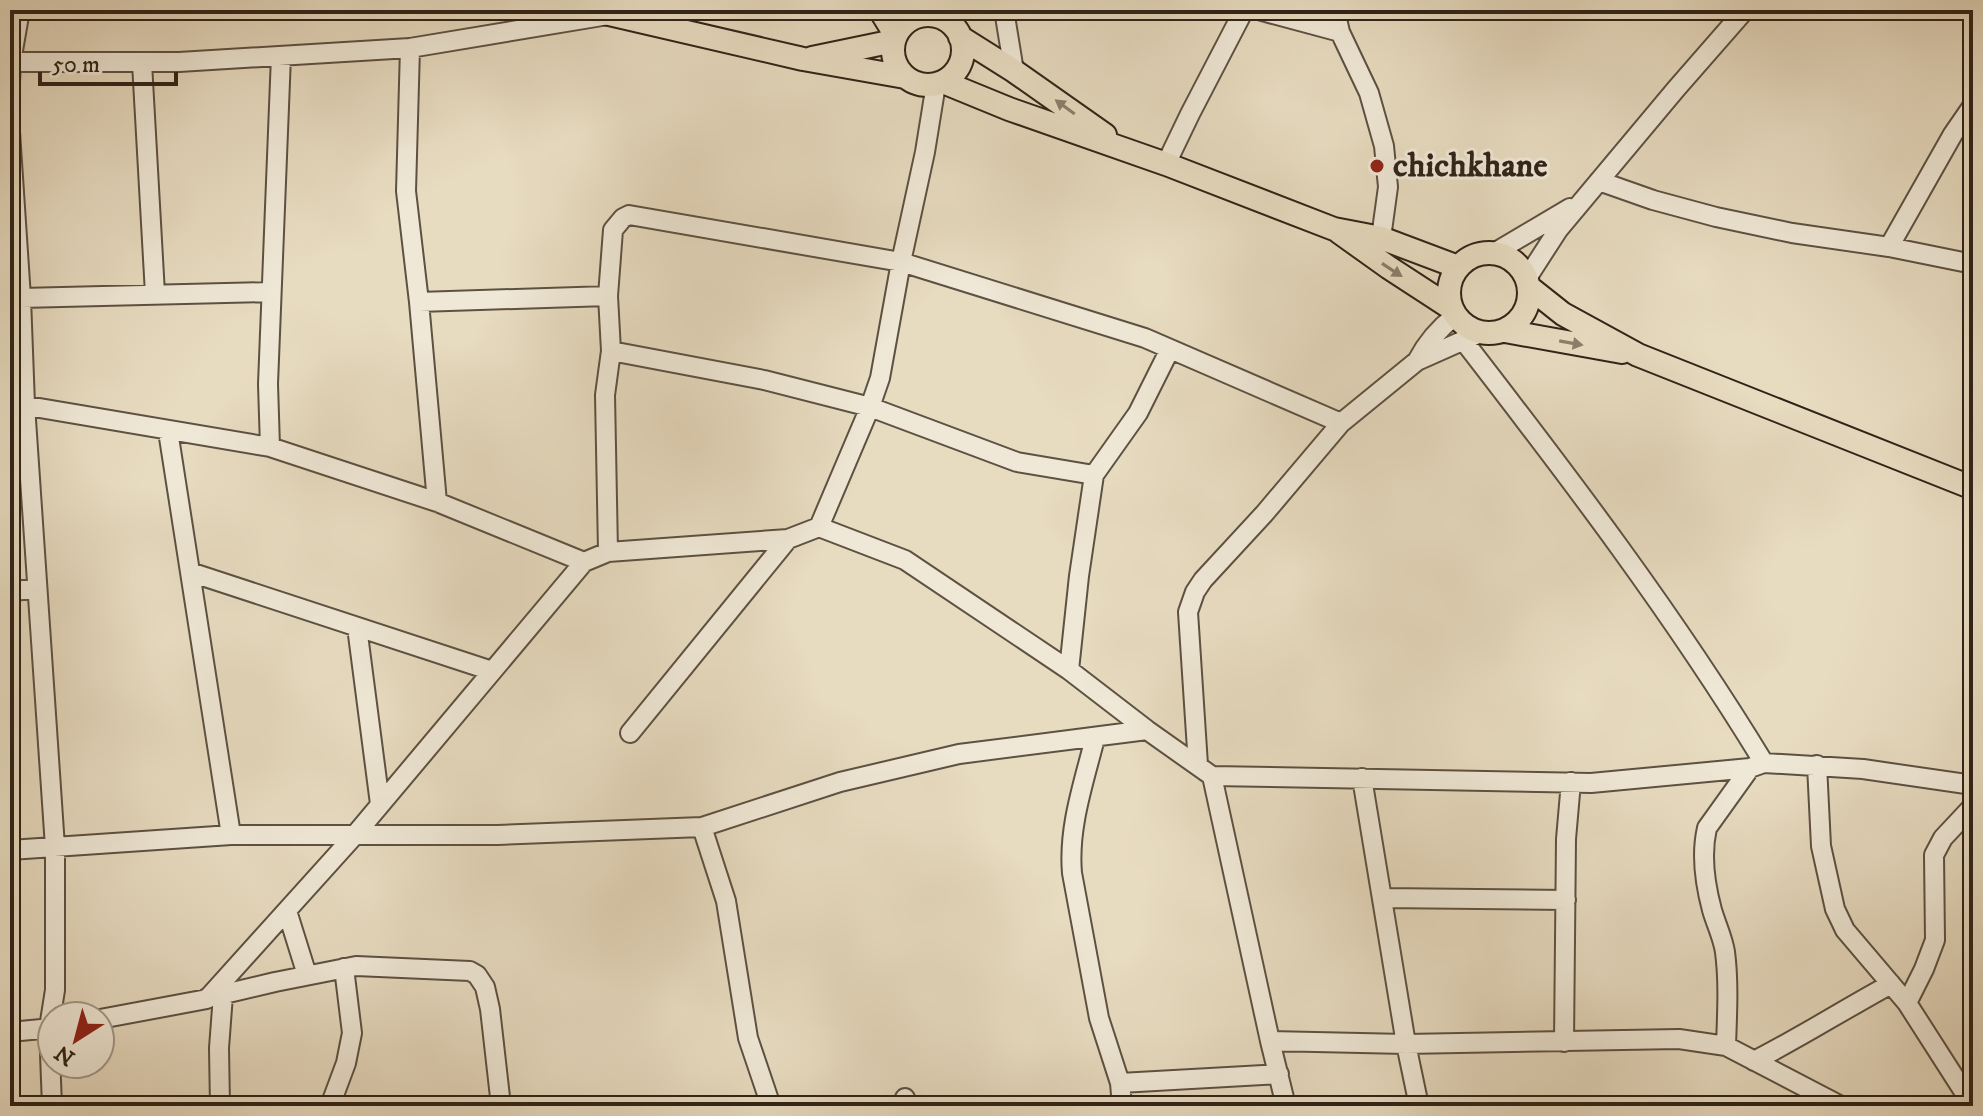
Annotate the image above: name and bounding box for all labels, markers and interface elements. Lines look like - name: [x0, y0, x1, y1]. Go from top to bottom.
- scale bar: [40, 36, 176, 86]
- text: 50 m: [52, 50, 100, 80]
- one-way arrow: [1054, 99, 1076, 115]
- place label: chichkhane: [1393, 145, 1548, 187]
- marker: chichkhane: [1368, 157, 1386, 175]
- one-way arrow: [1381, 262, 1403, 276]
- one-way arrow: [1559, 337, 1584, 350]
- north arrow: [36, 1000, 116, 1080]
- text: N: [50, 1039, 80, 1071]

